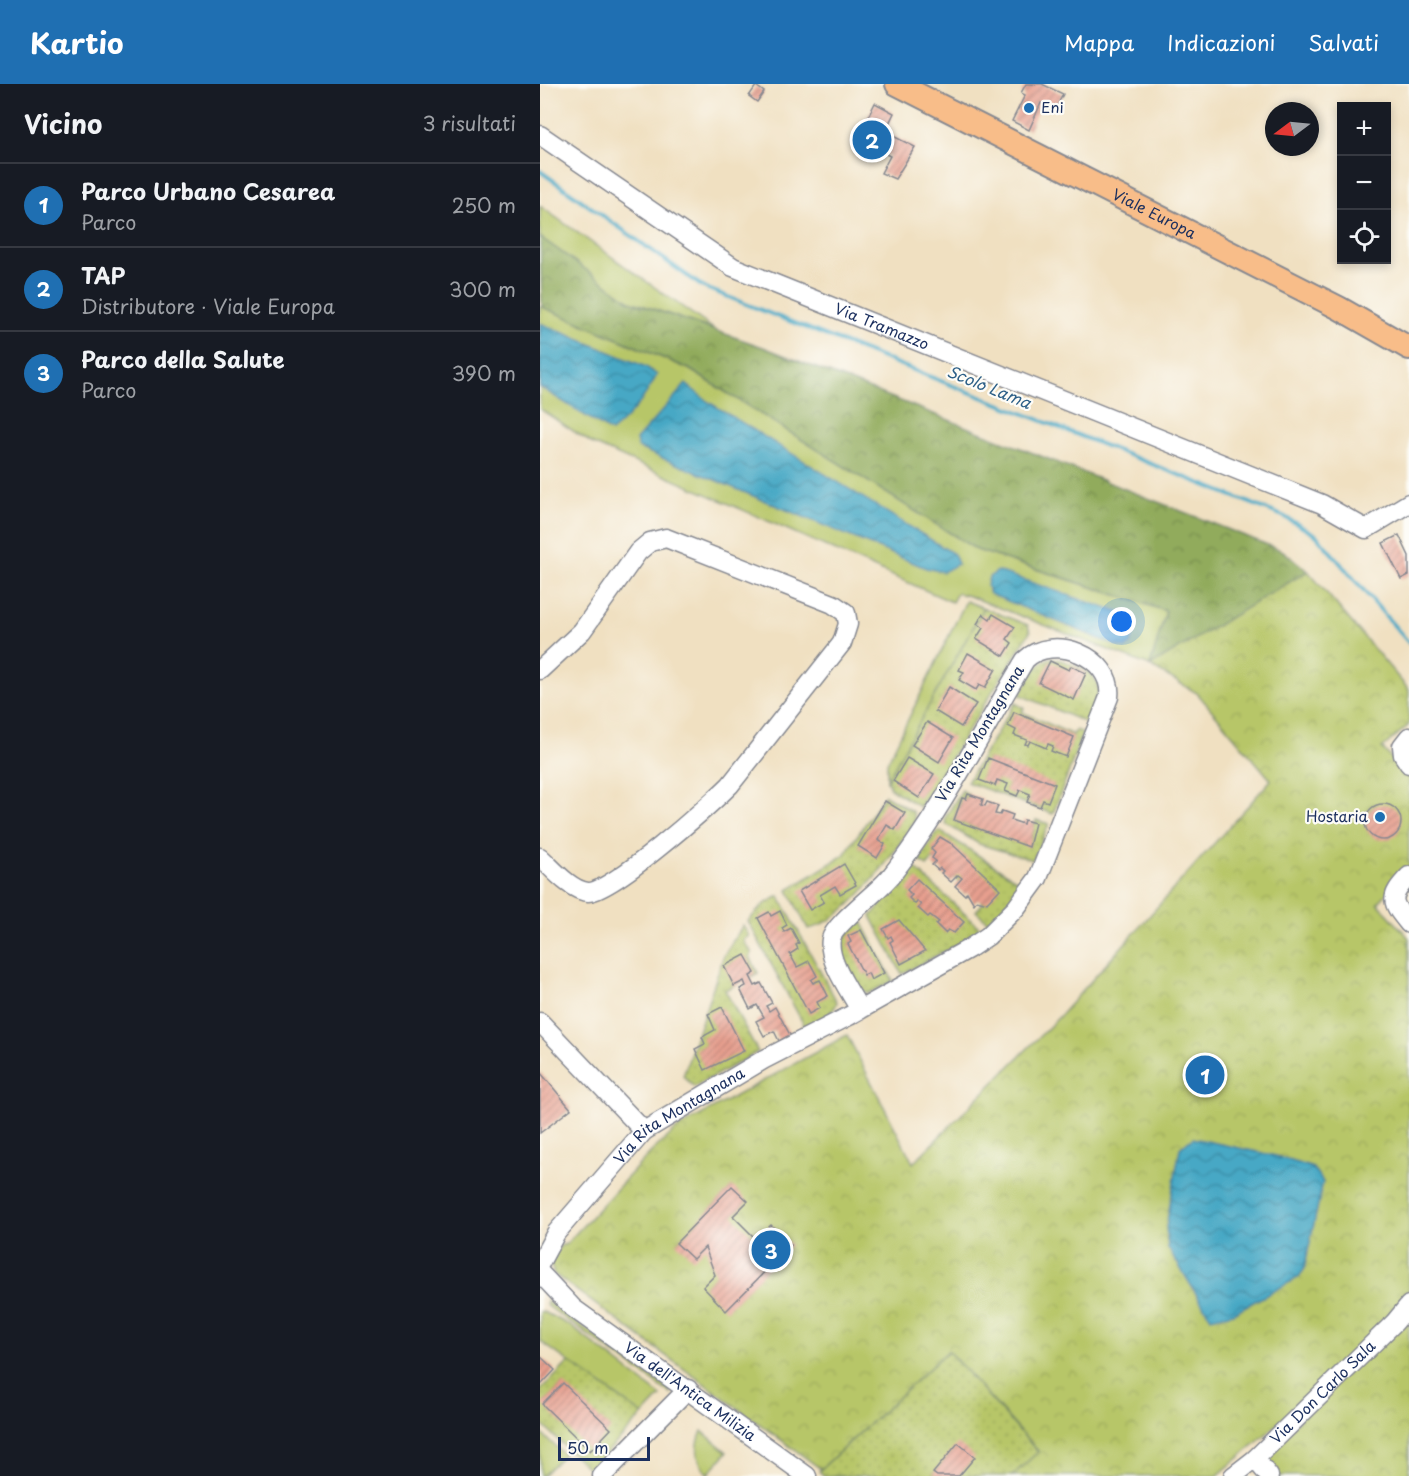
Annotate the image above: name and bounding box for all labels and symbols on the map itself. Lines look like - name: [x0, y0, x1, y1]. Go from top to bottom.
- place label: Eni: [1041, 95, 1064, 118]
- marker: Eni: [1022, 101, 1036, 115]
- north arrow: [1265, 102, 1319, 156]
- pin: 2: [852, 118, 892, 162]
- street label: Viale Europa: [1109, 182, 1201, 244]
- street label: Via Tramazzo: [831, 296, 933, 355]
- water label: Scolo Lama: [944, 358, 1036, 414]
- your location: [1107, 607, 1136, 636]
- street label: Via Rita Montagnana: [929, 660, 1029, 806]
- place label: Hostaria: [1306, 804, 1369, 827]
- marker: Hostaria: [1373, 810, 1387, 824]
- pin: 1: [1186, 1052, 1224, 1098]
- street label: Via Rita Montagnana: [607, 1060, 749, 1169]
- pin: 3: [752, 1228, 790, 1272]
- street label: Via Don Carlo Sala: [1264, 1334, 1380, 1448]
- street label: Via dell'Antica Milizia: [620, 1335, 762, 1447]
- scale bar: [558, 1434, 650, 1462]

